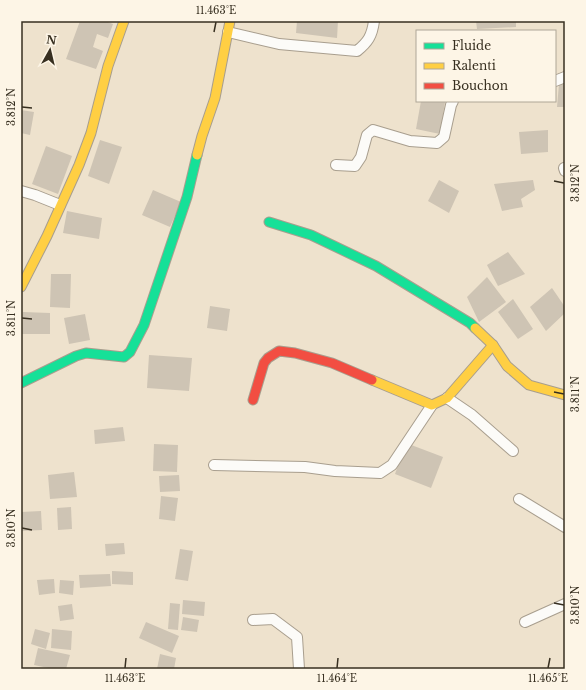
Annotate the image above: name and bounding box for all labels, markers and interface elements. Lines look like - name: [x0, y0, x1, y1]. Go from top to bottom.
- text: 11.463°E: [196, 4, 236, 17]
- north arrow: [30, 30, 70, 70]
- legend: [416, 30, 556, 102]
- text: N: [45, 32, 58, 48]
- text: Fluide: [452, 38, 491, 53]
- text: Ralenti: [452, 58, 496, 73]
- text: Bouchon: [452, 78, 508, 93]
- text: 3.812°N: [5, 88, 18, 126]
- text: 3.812°N: [569, 164, 582, 202]
- text: 3.811°N: [5, 300, 18, 336]
- text: 3.811°N: [569, 376, 582, 412]
- text: 3.810°N: [5, 509, 18, 547]
- text: 3.810°N: [569, 586, 582, 624]
- text: 11.463°E: [105, 672, 145, 685]
- text: 11.464°E: [317, 672, 357, 685]
- text: 11.465°E: [528, 672, 568, 685]

